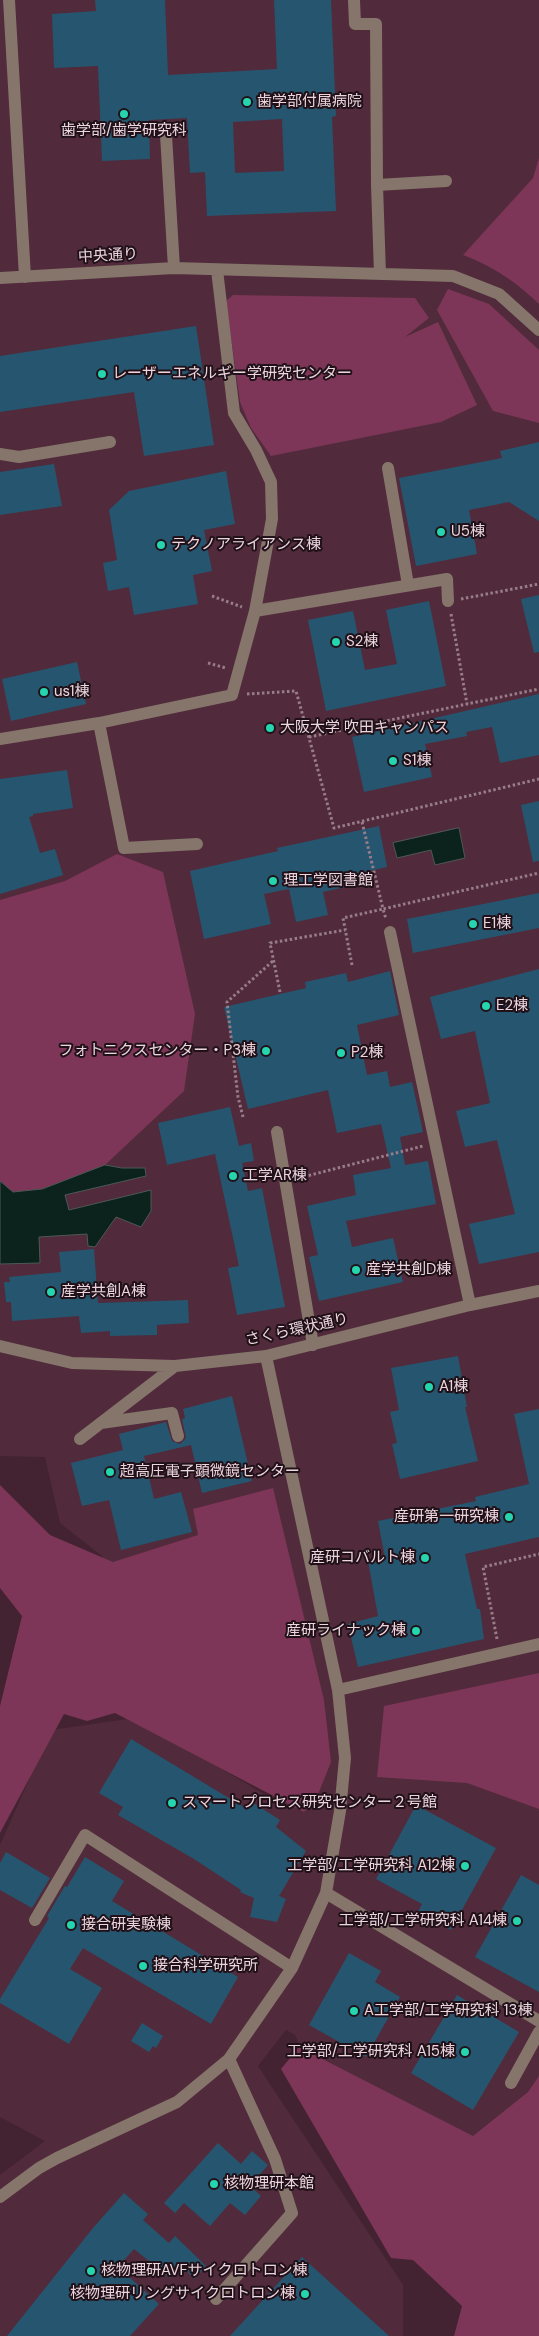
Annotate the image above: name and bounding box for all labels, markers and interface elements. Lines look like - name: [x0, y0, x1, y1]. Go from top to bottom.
- place label: 歯学部付属病院: [257, 93, 362, 111]
- marker: 歯学部付属病院: [241, 96, 253, 108]
- marker: 歯学部/歯学研究科: [118, 108, 130, 120]
- place label: 歯学部/歯学研究科: [61, 122, 187, 140]
- street label: 中央通り: [78, 245, 138, 267]
- place label: レーザーエネルギー学研究センター: [112, 365, 352, 383]
- marker: レーザーエネルギー学研究センター: [96, 368, 108, 380]
- place label: U5棟: [451, 523, 485, 541]
- marker: U5棟: [435, 526, 447, 538]
- place label: テクノアライアンス棟: [171, 536, 321, 554]
- marker: テクノアライアンス棟: [155, 539, 167, 551]
- place label: S2棟: [346, 633, 378, 651]
- marker: S2棟: [330, 636, 342, 648]
- place label: us1棟: [54, 683, 90, 701]
- marker: us1棟: [38, 686, 50, 698]
- place label: 大阪大学 吹田キャンパス: [280, 719, 449, 737]
- marker: 大阪大学 吹田キャンパス: [264, 722, 276, 734]
- place label: S1棟: [403, 752, 431, 770]
- marker: S1棟: [387, 755, 399, 767]
- place label: 理工学図書館: [283, 872, 373, 890]
- marker: 理工学図書館: [267, 875, 279, 887]
- place label: E1棟: [483, 915, 511, 933]
- marker: E1棟: [467, 918, 479, 930]
- place label: E2棟: [496, 997, 528, 1015]
- marker: E2棟: [480, 1000, 492, 1012]
- place label: フォトニクスセンター・P3棟: [58, 1042, 256, 1060]
- place label: P2棟: [351, 1044, 383, 1062]
- marker: フォトニクスセンター・P3棟: [260, 1045, 272, 1057]
- marker: P2棟: [335, 1047, 347, 1059]
- place label: 工学AR棟: [243, 1167, 307, 1185]
- marker: 工学AR棟: [227, 1170, 239, 1182]
- place label: 産学共創D棟: [366, 1261, 451, 1279]
- marker: 産学共創D棟: [350, 1264, 362, 1276]
- place label: 産学共創A棟: [61, 1283, 146, 1301]
- marker: 産学共創A棟: [45, 1286, 57, 1298]
- street label: さくら環状通り: [244, 1310, 350, 1350]
- place label: A1棟: [439, 1378, 468, 1396]
- marker: A1棟: [423, 1381, 435, 1393]
- place label: 超高圧電子顕微鏡センター: [120, 1463, 300, 1481]
- marker: 超高圧電子顕微鏡センター: [104, 1466, 116, 1478]
- place label: 産研第一研究棟: [394, 1508, 499, 1526]
- marker: 産研第一研究棟: [503, 1511, 515, 1523]
- place label: 産研コバルト棟: [310, 1549, 415, 1567]
- marker: 産研コバルト棟: [419, 1552, 431, 1564]
- place label: 産研ライナック棟: [286, 1622, 406, 1640]
- marker: 産研ライナック棟: [410, 1625, 422, 1637]
- place label: スマートプロセス研究センター２号館: [182, 1794, 437, 1812]
- marker: スマートプロセス研究センター２号館: [166, 1797, 178, 1809]
- place label: 工学部/工学研究科 A12棟: [287, 1857, 455, 1875]
- marker: 工学部/工学研究科 A12棟: [459, 1860, 471, 1872]
- place label: 工学部/工学研究科 A14棟: [339, 1912, 507, 1930]
- marker: 工学部/工学研究科 A14棟: [511, 1915, 523, 1927]
- place label: 接合研実験棟: [81, 1916, 171, 1934]
- marker: 接合研実験棟: [65, 1919, 77, 1931]
- place label: 接合科学研究所: [153, 1957, 258, 1975]
- marker: 接合科学研究所: [137, 1960, 149, 1972]
- place label: A工学部/工学研究科 13棟: [364, 2002, 532, 2020]
- marker: A工学部/工学研究科 13棟: [348, 2005, 360, 2017]
- place label: 工学部/工学研究科 A15棟: [287, 2043, 455, 2061]
- marker: 工学部/工学研究科 A15棟: [459, 2046, 471, 2058]
- place label: 核物理研本館: [224, 2175, 314, 2193]
- marker: 核物理研本館: [208, 2178, 220, 2190]
- place label: 核物理研AVFサイクロトロン棟: [101, 2262, 308, 2280]
- marker: 核物理研AVFサイクロトロン棟: [85, 2265, 97, 2277]
- place label: 核物理研リングサイクロトロン棟: [70, 2285, 295, 2303]
- marker: 核物理研リングサイクロトロン棟: [299, 2288, 311, 2300]

